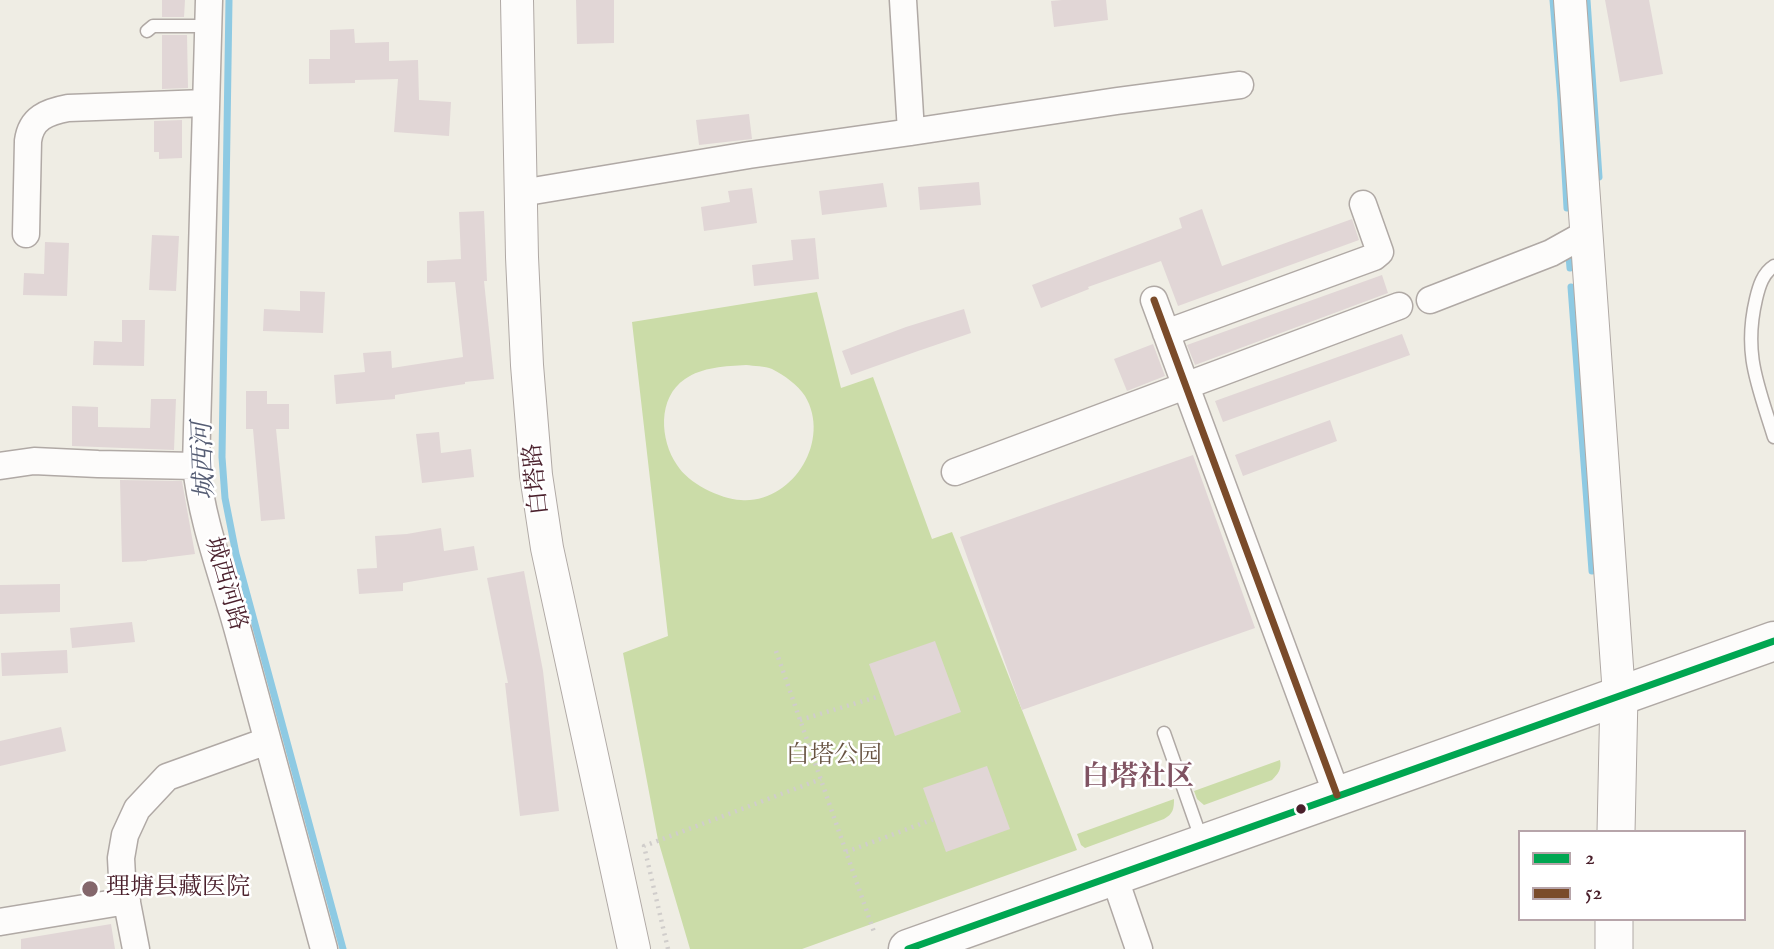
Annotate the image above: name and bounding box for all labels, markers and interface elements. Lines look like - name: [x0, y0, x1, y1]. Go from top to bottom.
- water label: 城西河: [189, 421, 223, 501]
- street label: 白塔路: [520, 442, 556, 516]
- street label: 城西河路: [197, 534, 251, 634]
- park label: 白塔公园: [786, 743, 882, 771]
- district label: 白塔社区: [1082, 762, 1194, 796]
- unlabelled marker: [1294, 802, 1308, 816]
- legend: [1518, 830, 1746, 921]
- text: 2: [1585, 845, 1595, 872]
- place label: 理塘县藏医院: [106, 875, 250, 903]
- marker: 理塘县藏医院: [80, 879, 100, 899]
- text: 52: [1585, 880, 1602, 907]

